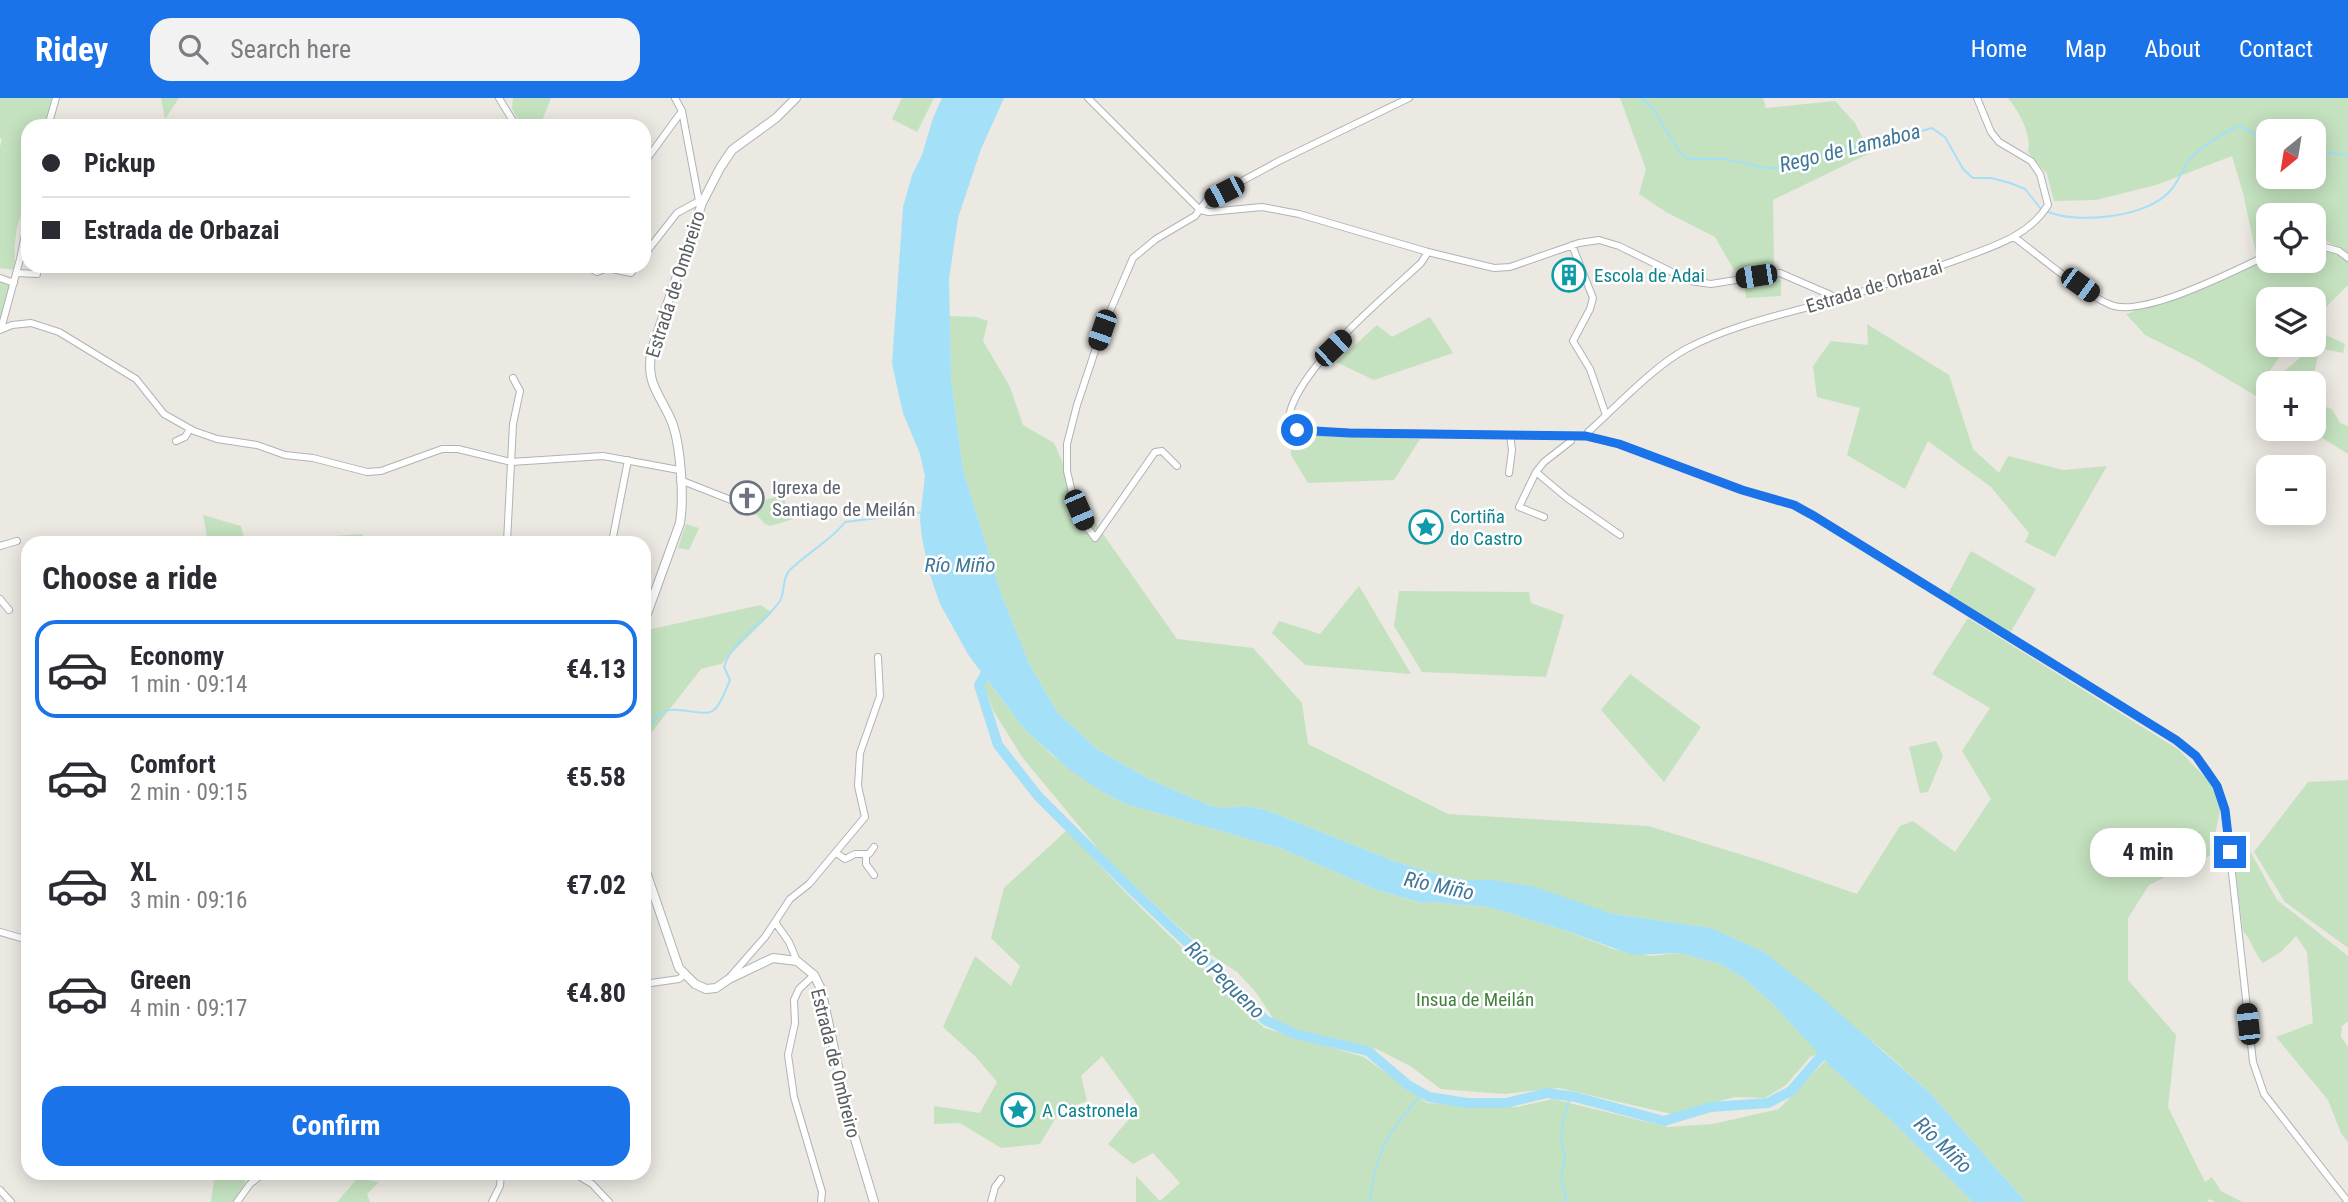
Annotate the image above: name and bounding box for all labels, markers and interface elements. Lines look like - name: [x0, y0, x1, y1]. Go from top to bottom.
- search box: [150, 18, 640, 81]
- text: Ridey: [35, 30, 108, 69]
- icon: search: [174, 30, 212, 68]
- text: Search here: [230, 34, 351, 64]
- text: Home: [1971, 35, 2027, 63]
- text: Map: [2065, 35, 2107, 63]
- text: About: [2145, 35, 2201, 63]
- text: Contact: [2239, 35, 2313, 63]
- water label: Rego de Lamaboa: [1777, 119, 1923, 177]
- north arrow: [2256, 119, 2326, 189]
- map controls: [2256, 119, 2326, 525]
- text: Pickup: [84, 148, 155, 178]
- car: [1201, 173, 1248, 211]
- button: locate: [2256, 203, 2326, 273]
- street label: Estrada de Ombreiro: [641, 208, 710, 360]
- text: Estrada de Orbazai: [84, 215, 279, 245]
- street label: Estrada de Orbazai: [1803, 255, 1945, 318]
- building icon: Escola de Adai: [1550, 256, 1588, 294]
- car: [1734, 262, 1779, 290]
- place label: Escola de Adai: [1594, 264, 1705, 287]
- car: [2057, 264, 2104, 306]
- button: layers: [2256, 287, 2326, 357]
- car: [1086, 307, 1119, 353]
- car: [1311, 326, 1356, 370]
- button: +: [2256, 371, 2326, 441]
- route start: [1281, 414, 1313, 446]
- button: −: [2256, 455, 2326, 525]
- place label: Igrexa de Santiago de Meilán: [772, 476, 915, 521]
- church icon: Igrexa de Santiago de Meilán: [728, 479, 766, 517]
- car: [1062, 487, 1097, 533]
- place label: Cortiña do Castro: [1450, 505, 1523, 550]
- place icon: Cortiña do Castro: [1407, 508, 1445, 546]
- water label: Río Miño: [925, 553, 995, 577]
- text: Choose a ride: [42, 559, 217, 597]
- icon: car: [46, 638, 109, 701]
- text: Economy: [130, 641, 224, 671]
- text: €4.13: [566, 654, 626, 684]
- text: 1 min · 09:14: [130, 671, 247, 698]
- icon: car: [46, 746, 109, 809]
- text: Comfort: [130, 749, 216, 779]
- text: €5.58: [566, 762, 626, 792]
- text: 2 min · 09:15: [130, 779, 247, 806]
- callout: 4 min: [2090, 828, 2206, 876]
- route end: [2214, 836, 2246, 868]
- text: 4 min: [2122, 839, 2174, 866]
- icon: car: [46, 854, 109, 917]
- text: XL: [130, 857, 157, 887]
- water label: Río Miño: [1402, 867, 1476, 905]
- text: €7.02: [566, 870, 626, 900]
- text: 3 min · 09:16: [130, 887, 247, 914]
- water label: Río Pequeno: [1180, 936, 1270, 1024]
- icon: car: [46, 962, 109, 1025]
- text: Green: [130, 965, 191, 995]
- text: €4.80: [566, 978, 626, 1008]
- street label: Estrada de Ombreiro: [806, 986, 865, 1140]
- park label: Insua de Meilán: [1416, 988, 1534, 1011]
- text: 4 min · 09:17: [130, 995, 247, 1022]
- car: [2236, 1002, 2261, 1046]
- button: Confirm: [42, 1086, 630, 1166]
- place icon: A Castronela: [999, 1091, 1037, 1129]
- place label: A Castronela: [1042, 1099, 1138, 1122]
- water label: Río Miño: [1909, 1112, 1977, 1178]

